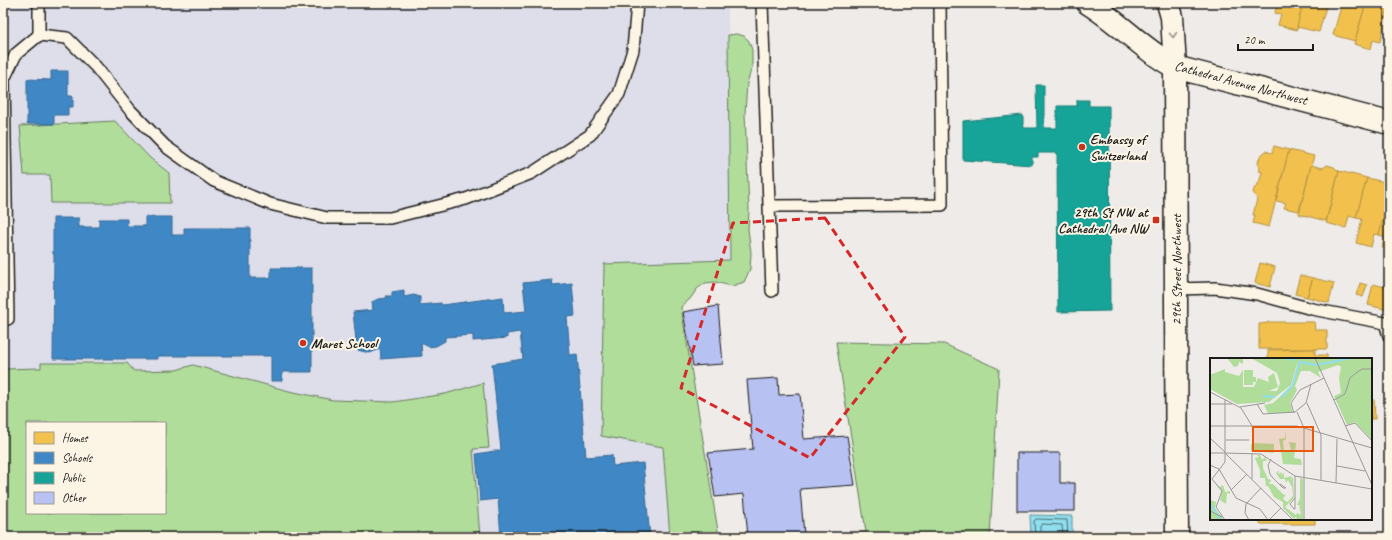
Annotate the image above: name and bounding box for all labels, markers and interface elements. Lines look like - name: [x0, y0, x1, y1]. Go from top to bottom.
- scale bar: [1238, 26, 1313, 52]
- one-way arrow: [1169, 32, 1177, 38]
- text: 20 m: [1244, 32, 1266, 48]
- street label: Cathedral Avenue Northwest: [1173, 57, 1310, 109]
- place label: Embassy of Switzerland: [1090, 131, 1149, 164]
- marker: Embassy of Switzerland: [1077, 142, 1087, 152]
- place label: 29th St NW at Cathedral Ave NW: [1058, 204, 1150, 237]
- street label: 29th Street Northwest: [1168, 213, 1185, 326]
- marker: 29th St NW at Cathedral Ave NW: [1151, 215, 1161, 225]
- place label: Maret School: [311, 335, 379, 352]
- marker: Maret School: [298, 338, 308, 348]
- inset map: [1210, 358, 1372, 520]
- legend: [26, 422, 166, 514]
- text: Homes: [62, 430, 89, 446]
- text: Schools: [62, 450, 94, 466]
- text: Public: [62, 470, 86, 486]
- text: Other: [62, 490, 88, 506]

